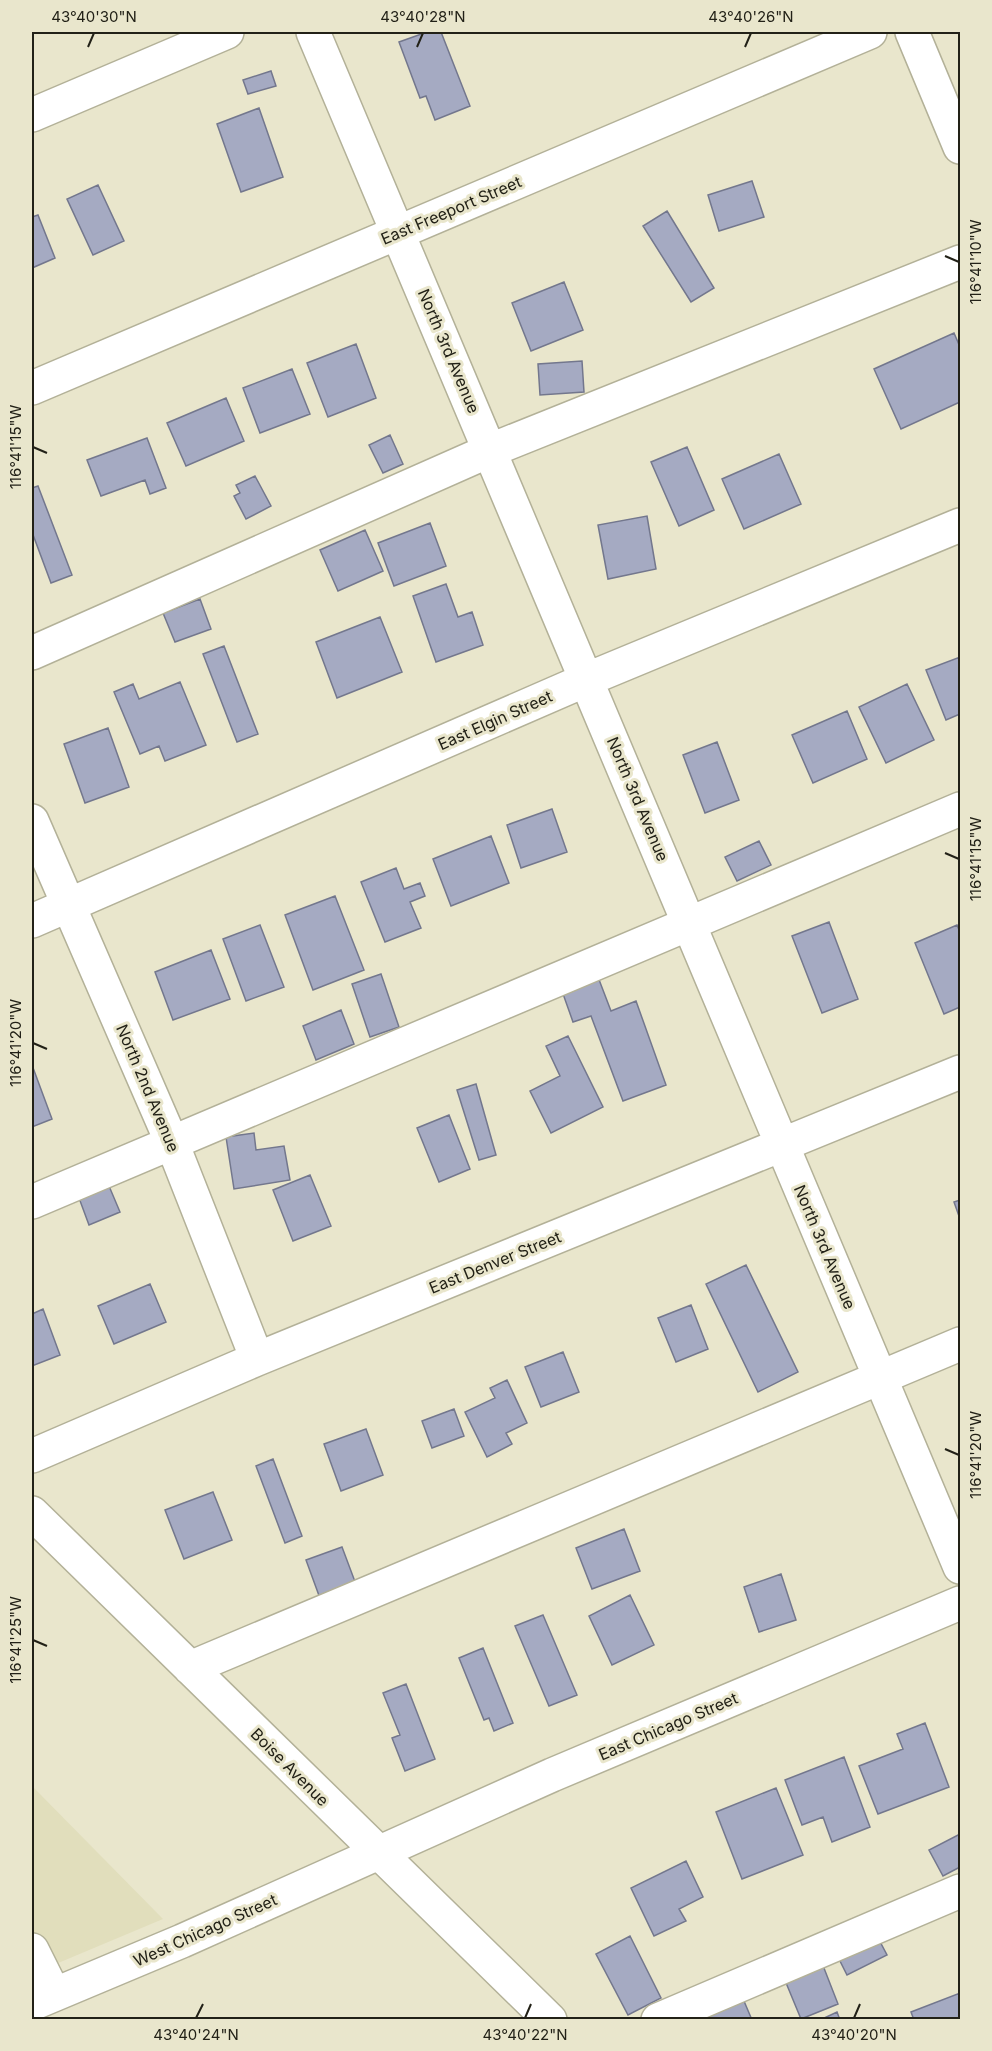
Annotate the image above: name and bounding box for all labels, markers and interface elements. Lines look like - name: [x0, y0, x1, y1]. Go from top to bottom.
- text: 43°40'30"N: [51, 7, 137, 26]
- text: 43°40'28"N: [380, 7, 466, 26]
- text: 43°40'26"N: [708, 7, 794, 26]
- street label: East Freeport Street: [378, 171, 524, 249]
- text: 116°41'10"W: [966, 219, 985, 304]
- street label: North 3rd Avenue: [414, 286, 484, 416]
- text: 116°41'15"W: [6, 404, 25, 489]
- street label: East Elgin Street: [435, 686, 555, 754]
- street label: North 3rd Avenue: [603, 734, 673, 864]
- text: 116°41'15"W: [966, 816, 985, 901]
- text: 116°41'20"W: [6, 999, 25, 1087]
- street label: North 2nd Avenue: [112, 1021, 184, 1155]
- street label: North 3rd Avenue: [790, 1182, 860, 1312]
- street label: East Denver Street: [426, 1226, 564, 1298]
- text: 116°41'20"W: [966, 1411, 985, 1499]
- text: 116°41'25"W: [6, 1596, 25, 1684]
- street label: East Chicago Street: [595, 1688, 741, 1764]
- street label: Boise Avenue: [247, 1724, 333, 1810]
- street label: West Chicago Street: [130, 1889, 280, 1971]
- text: 43°40'24"N: [153, 2025, 239, 2044]
- text: 43°40'22"N: [482, 2025, 568, 2044]
- text: 43°40'20"N: [811, 2025, 897, 2044]

